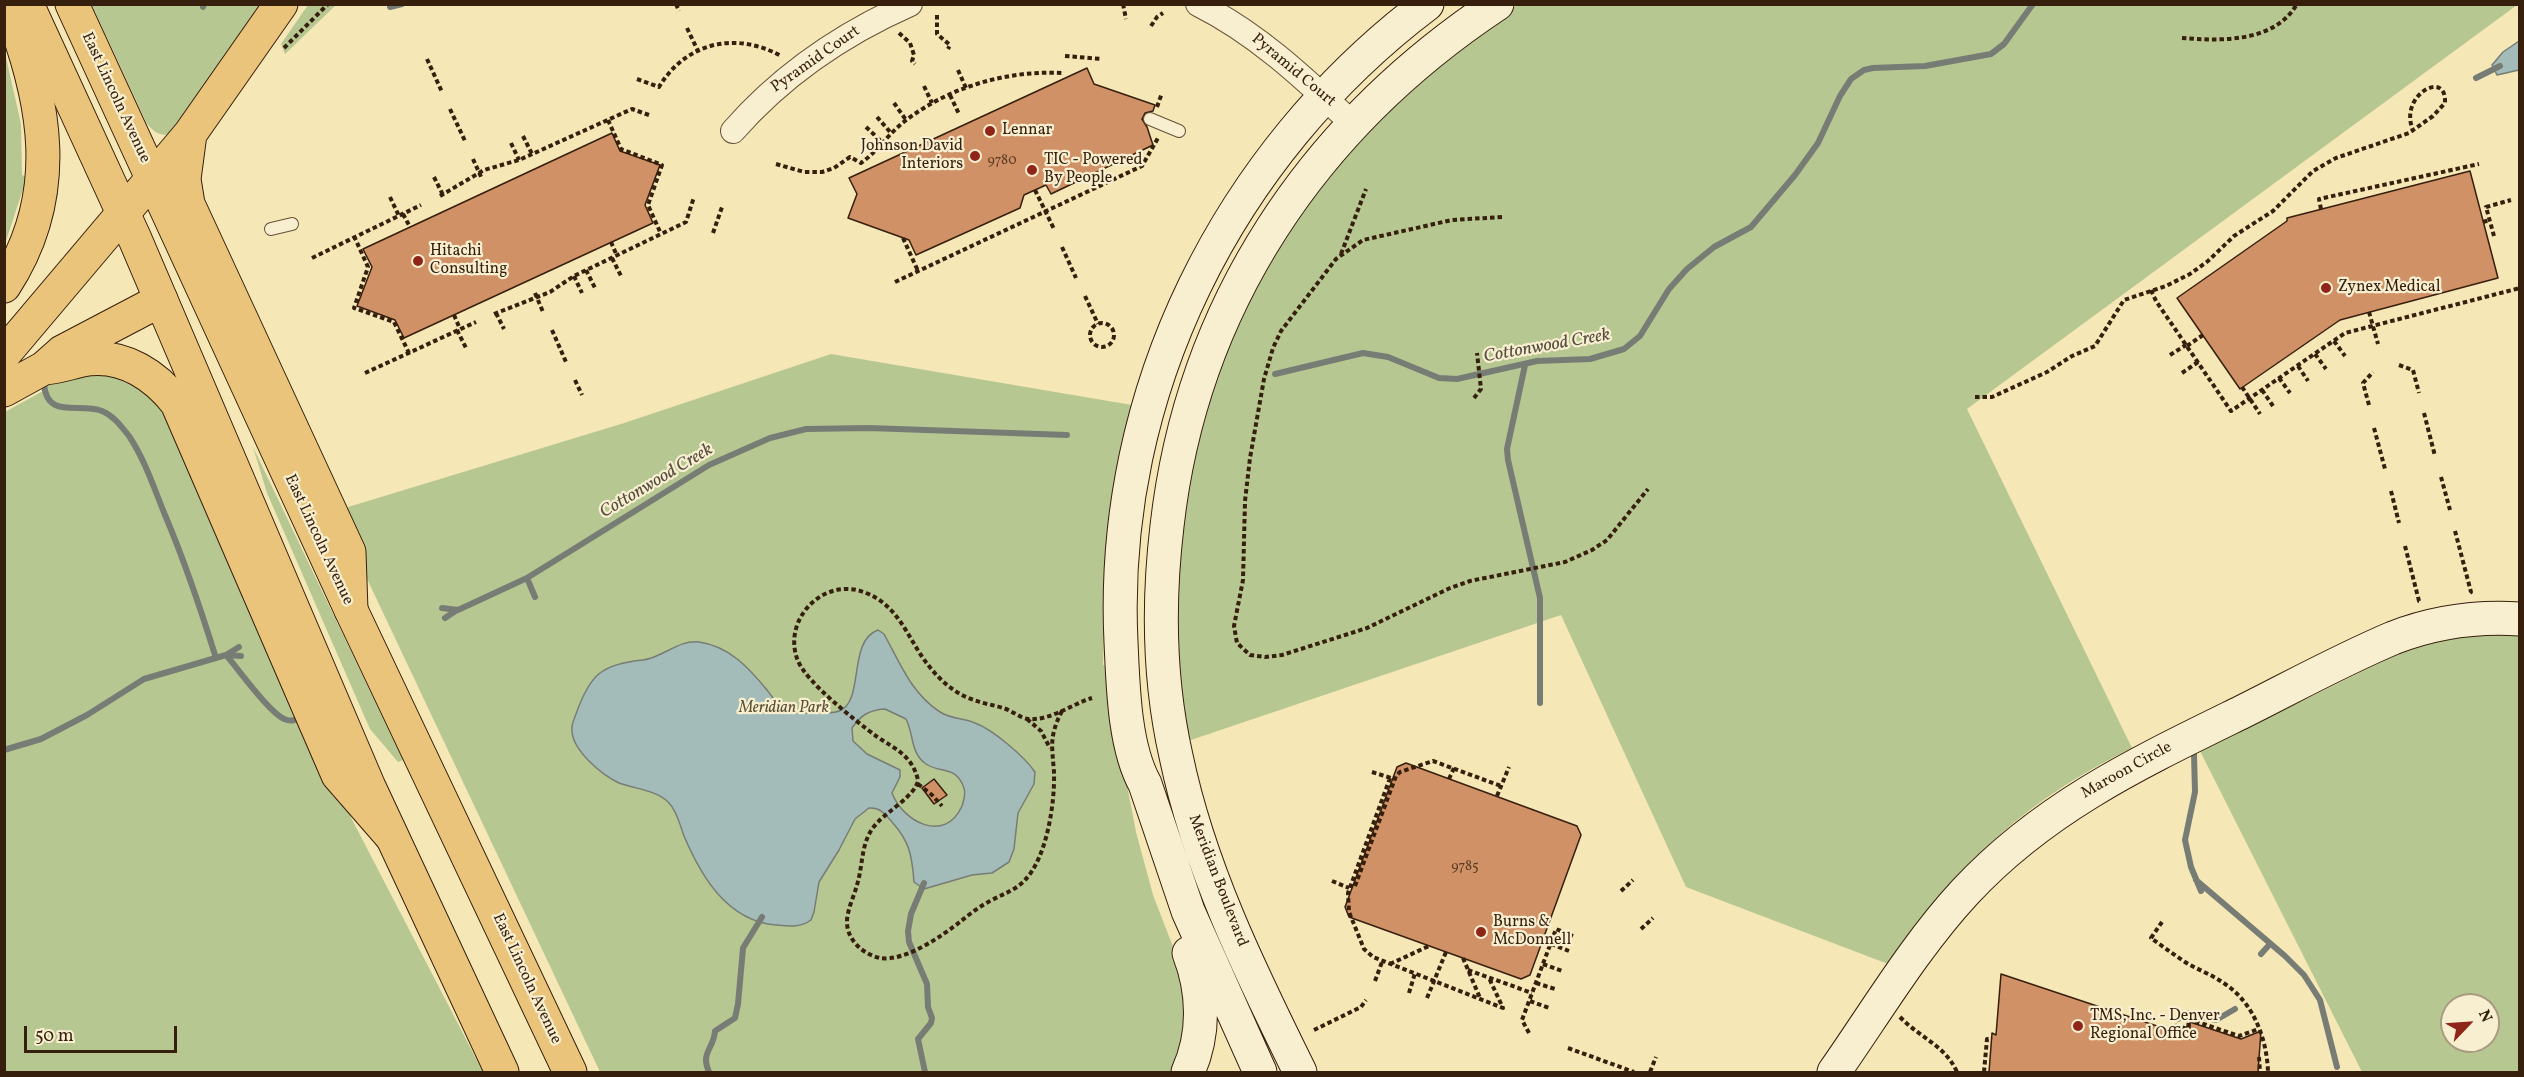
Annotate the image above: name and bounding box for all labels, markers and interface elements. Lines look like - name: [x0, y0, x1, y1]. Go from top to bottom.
- street label: Pyramid Court: [768, 22, 864, 98]
- street label: East Lincoln Avenue: [76, 30, 154, 166]
- street label: Pyramid Court: [1247, 30, 1339, 112]
- place label: Lennar: [1002, 121, 1052, 141]
- marker: Lennar: [983, 124, 997, 138]
- place label: Johnson David Interiors: [861, 137, 963, 175]
- marker: Johnson David Interiors: [968, 149, 982, 163]
- place label: TIC - Powered By People: [1044, 151, 1143, 189]
- house number: 9780: [987, 153, 1017, 169]
- marker: TIC - Powered By People: [1025, 163, 1039, 177]
- place label: Hitachi Consulting: [430, 242, 507, 280]
- marker: Hitachi Consulting: [411, 254, 425, 268]
- place label: Zynex Medical: [2338, 278, 2441, 298]
- marker: Zynex Medical: [2319, 281, 2333, 295]
- water label: Cottonwood Creek: [1482, 325, 1612, 369]
- water label: Cottonwood Creek: [597, 440, 717, 524]
- street label: East Lincoln Avenue: [279, 472, 357, 608]
- park label: Meridian Park: [739, 699, 829, 719]
- street label: Maroon Circle: [2078, 738, 2176, 804]
- street label: Meridian Boulevard: [1183, 812, 1251, 950]
- house number: 9785: [1451, 859, 1479, 875]
- street label: East Lincoln Avenue: [487, 911, 565, 1047]
- place label: Burns & McDonnell: [1493, 913, 1571, 951]
- marker: Burns & McDonnell: [1474, 925, 1488, 939]
- north arrow: [2440, 993, 2500, 1053]
- text: N: [2472, 1006, 2497, 1026]
- place label: TMS, Inc. - Denver Regional Office: [2090, 1007, 2220, 1045]
- scale bar: [27, 1014, 180, 1052]
- marker: TMS, Inc. - Denver Regional Office: [2071, 1019, 2085, 1033]
- text: 50 m: [35, 1024, 74, 1049]

